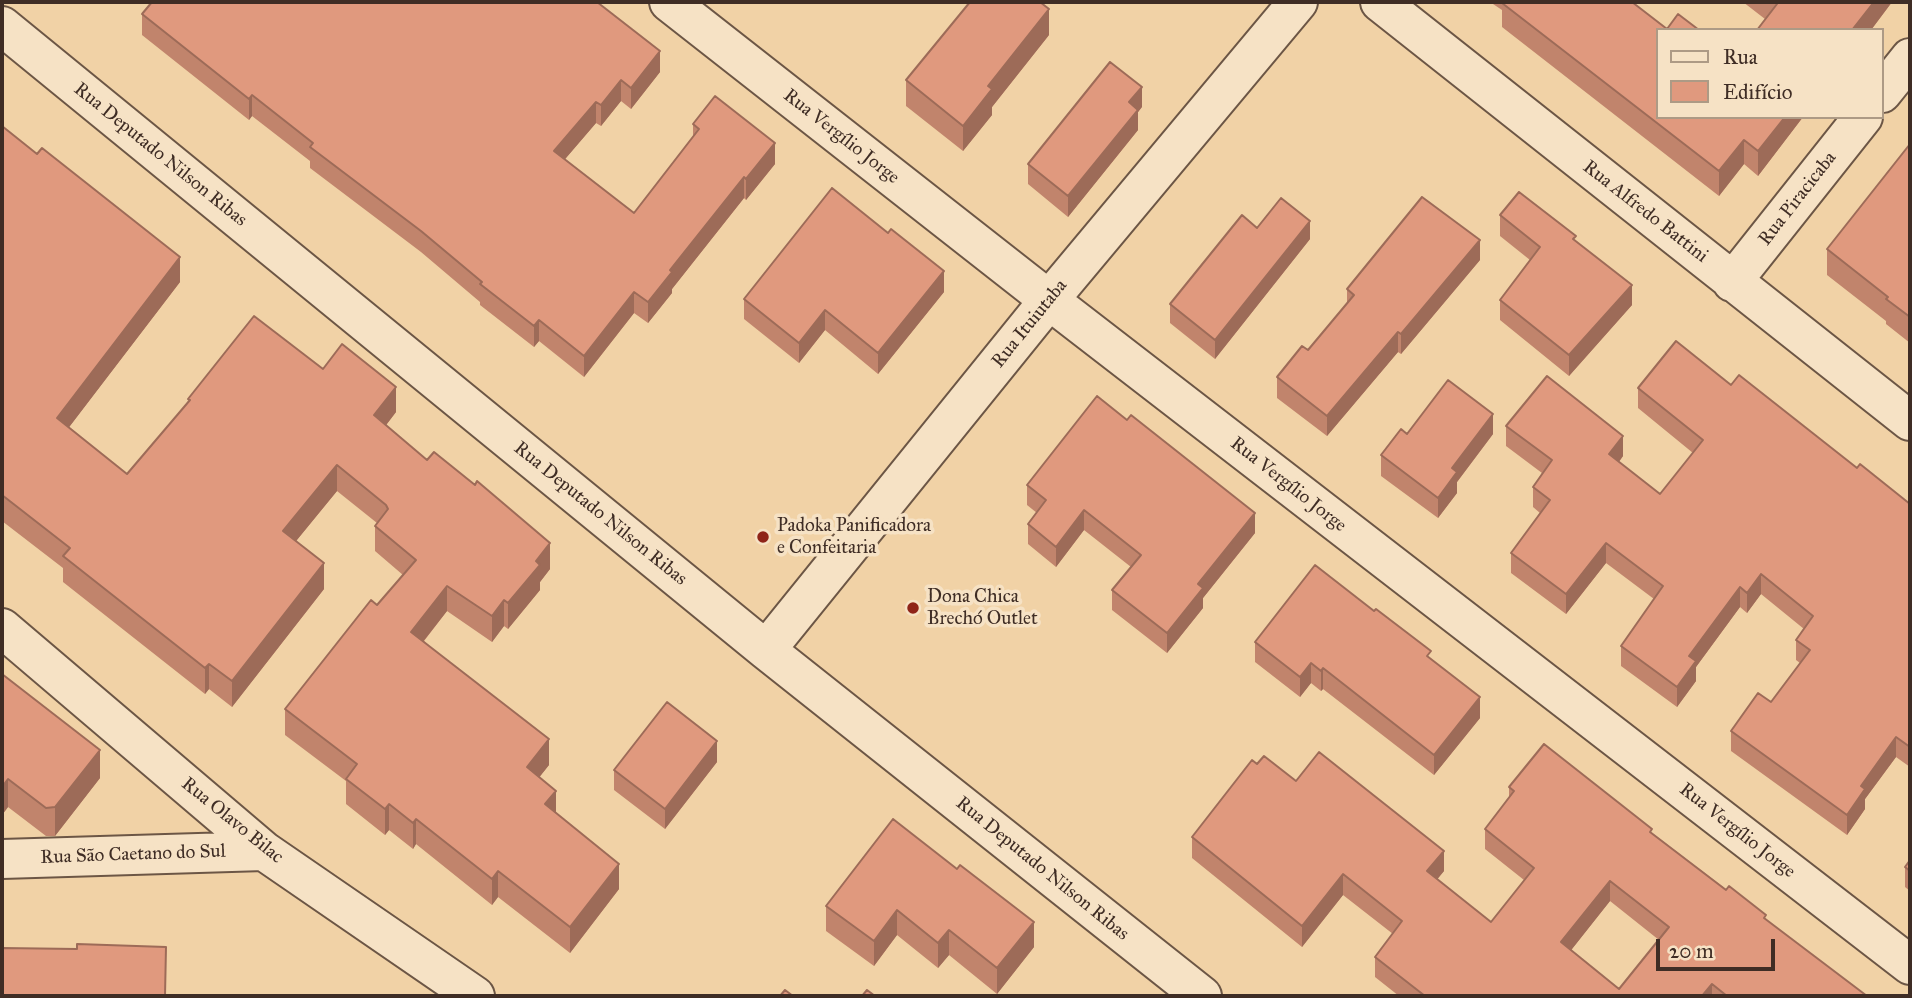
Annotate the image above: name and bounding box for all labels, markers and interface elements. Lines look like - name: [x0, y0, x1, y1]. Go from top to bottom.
- legend: [1657, 28, 1884, 119]
- text: Rua: [1723, 44, 1758, 70]
- street label: Rua Deputado Nilson Ribas: [69, 78, 251, 232]
- text: Edifício: [1723, 79, 1792, 105]
- street label: Rua Vergílio Jorge: [778, 85, 904, 189]
- street label: Rua Piracicaba: [1754, 147, 1842, 251]
- street label: Rua Alfredo Battini: [1578, 156, 1712, 268]
- street label: Rua Ituiutaba: [987, 275, 1073, 373]
- street label: Rua Vergílio Jorge: [1225, 433, 1351, 537]
- street label: Rua Deputado Nilson Ribas: [509, 437, 691, 591]
- place label: Padoka Panificadora e Confeitaria: [777, 515, 931, 559]
- marker: Padoka Panificadora e Confeitaria: [755, 529, 771, 545]
- place label: Dona Chica Brechó Outlet: [927, 586, 1038, 630]
- marker: Dona Chica Brechó Outlet: [905, 600, 921, 616]
- street label: Rua Olavo Bilac: [176, 773, 288, 869]
- street label: Rua Vergílio Jorge: [1674, 779, 1800, 883]
- street label: Rua Deputado Nilson Ribas: [951, 792, 1133, 946]
- street label: Rua São Caetano do Sul: [40, 840, 226, 870]
- scale bar: [1660, 925, 1779, 969]
- text: 20 m: [1669, 938, 1714, 964]

